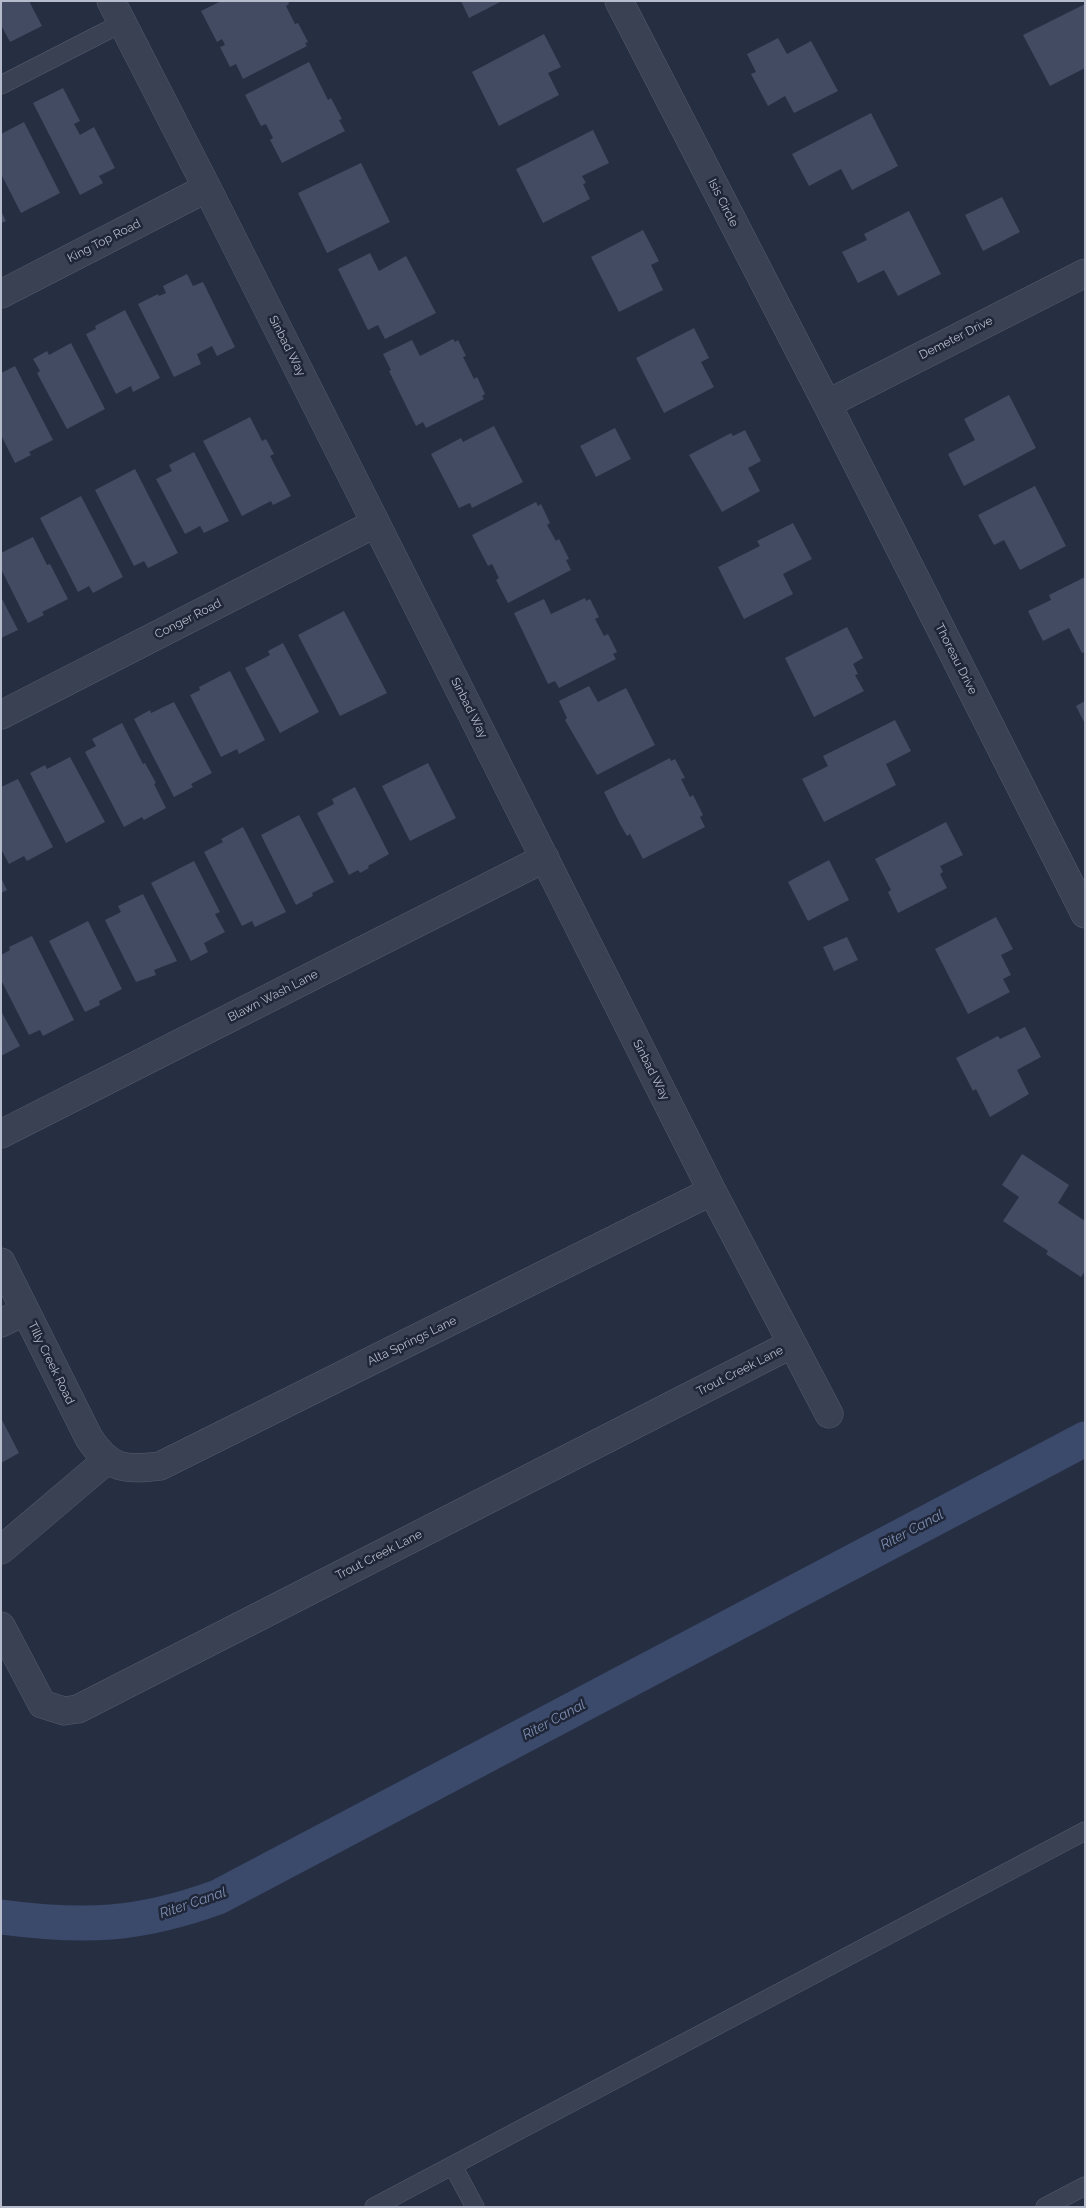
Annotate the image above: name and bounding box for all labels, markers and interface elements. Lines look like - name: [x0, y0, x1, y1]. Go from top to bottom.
- street label: Isis Circle: [705, 177, 741, 229]
- street label: King Top Road: [65, 216, 143, 266]
- street label: Sinbad Way: [266, 313, 308, 379]
- street label: Demeter Drive: [917, 313, 995, 363]
- street label: Conger Road: [152, 596, 224, 642]
- street label: Thoreau Drive: [932, 621, 980, 697]
- street label: Sinbad Way: [448, 675, 490, 741]
- street label: Blawn Wash Lane: [225, 967, 321, 1025]
- street label: Sinbad Way: [630, 1037, 672, 1103]
- street label: Alta Springs Lane: [365, 1313, 459, 1369]
- street label: Tilly Creek Road: [25, 1319, 77, 1407]
- street label: Trout Creek Lane: [694, 1343, 786, 1399]
- water label: Riter Canal: [877, 1506, 947, 1554]
- street label: Trout Creek Lane: [333, 1527, 425, 1583]
- water label: Riter Canal: [519, 1696, 589, 1744]
- water label: Riter Canal: [158, 1884, 228, 1922]

